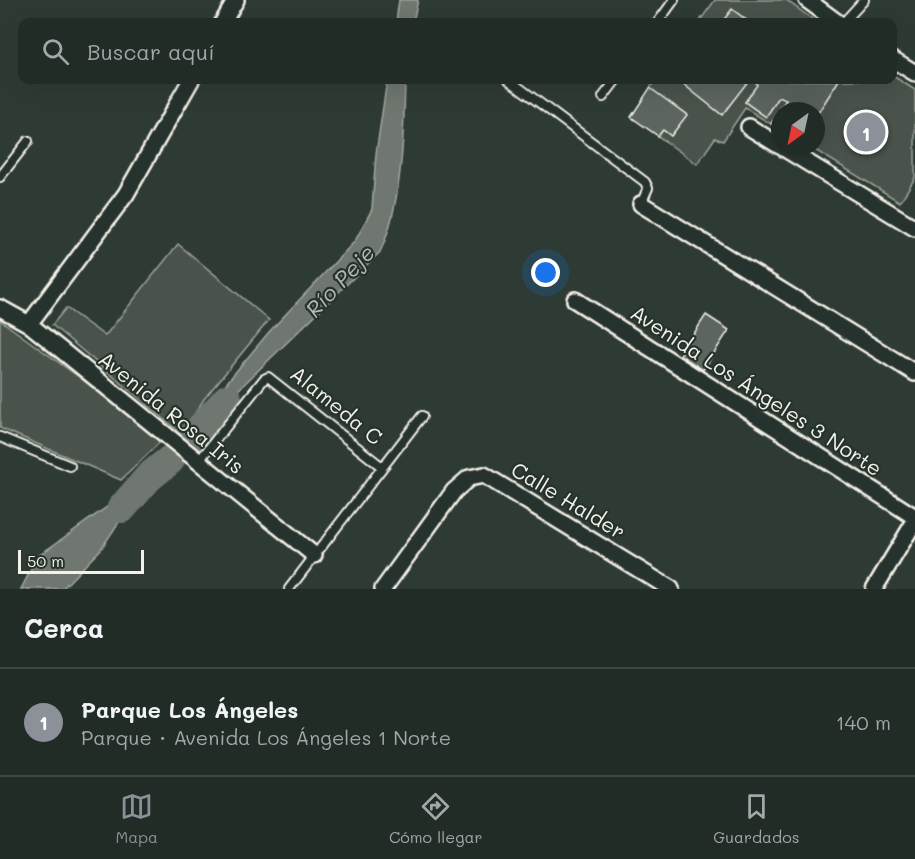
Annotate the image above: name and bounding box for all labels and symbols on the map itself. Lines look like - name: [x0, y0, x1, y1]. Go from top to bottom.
- north arrow: [771, 102, 825, 156]
- pin: 1: [846, 110, 886, 154]
- water label: Río Peje: [299, 238, 381, 323]
- your location: [531, 258, 560, 287]
- street label: Avenida Los Ángeles 3 Norte: [626, 298, 888, 481]
- street label: Avenida Rosa Iris: [93, 345, 250, 479]
- street label: Alameda C: [285, 359, 388, 450]
- street label: Calle Halder: [507, 455, 631, 544]
- scale bar: [18, 547, 144, 574]

